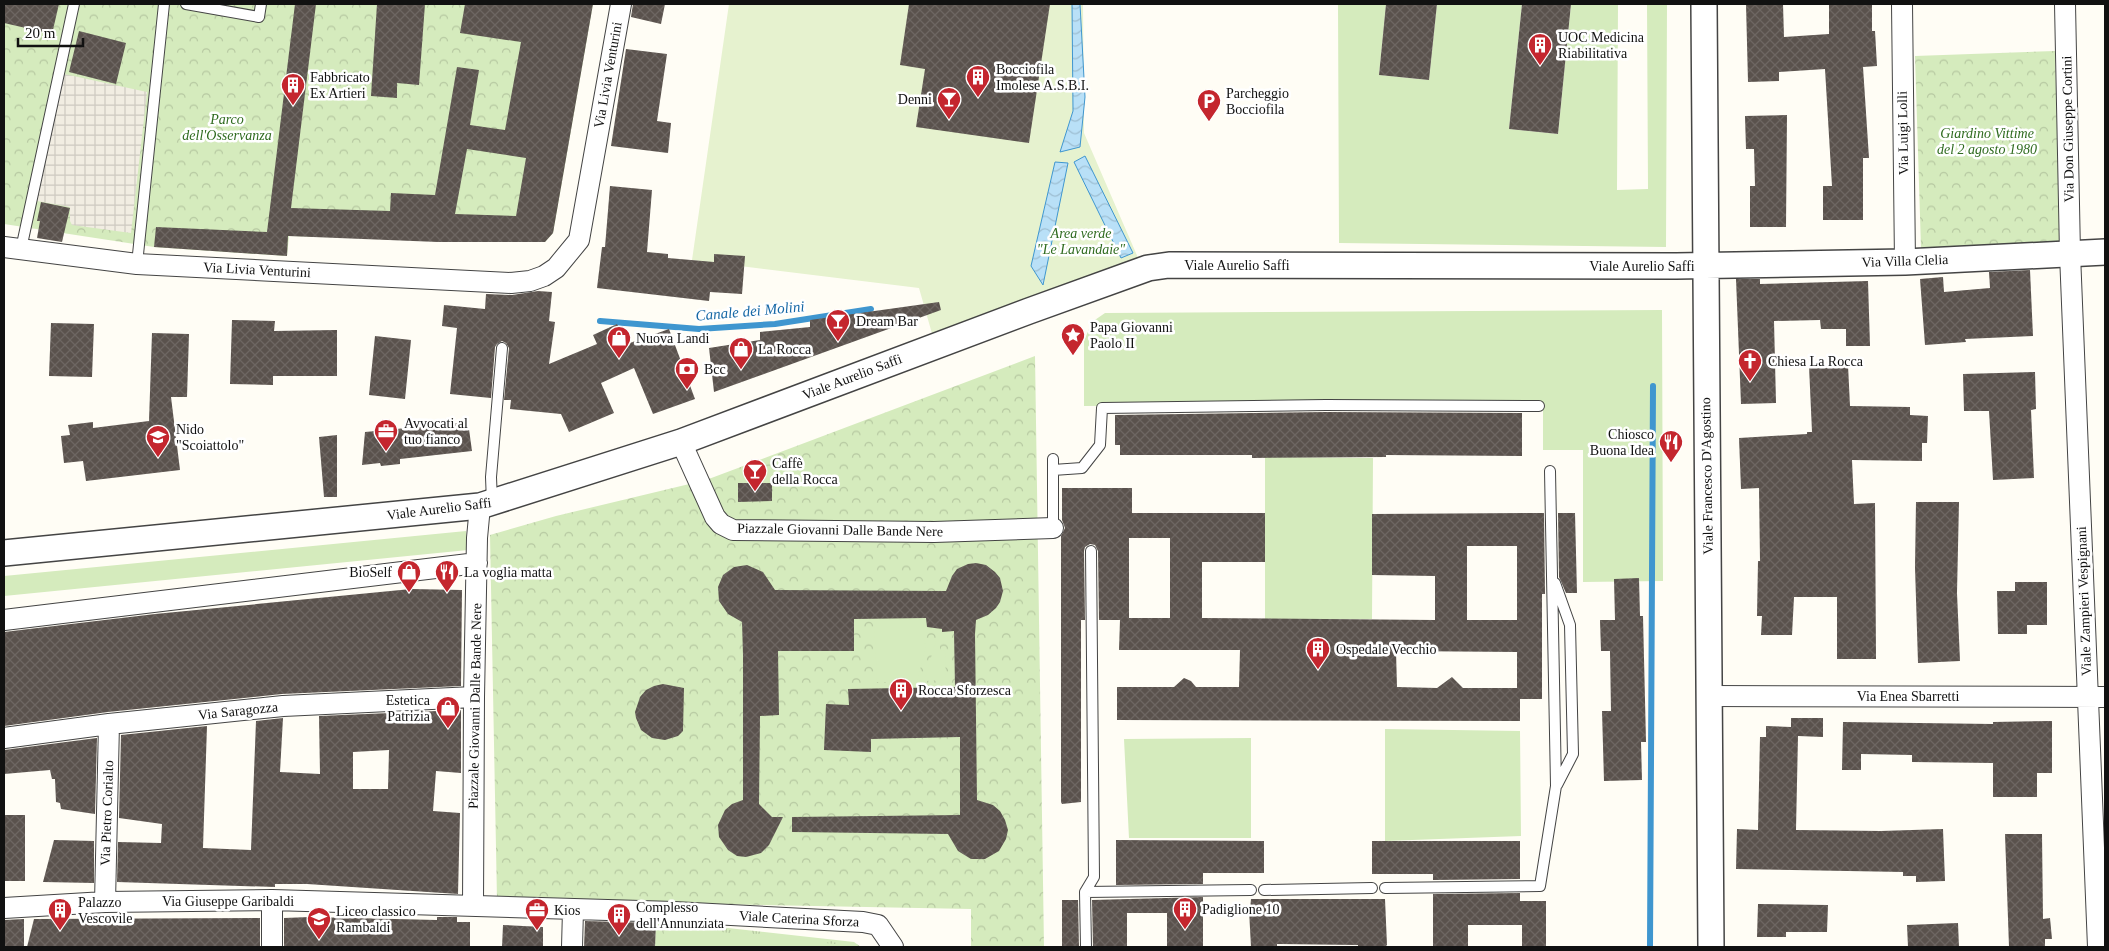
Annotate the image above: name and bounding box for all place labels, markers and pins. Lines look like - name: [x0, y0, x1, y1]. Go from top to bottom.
- place label: UOC Medicina Riabilitativa: [1558, 30, 1645, 61]
- building icon: UOC Medicina Riabilitativa: [1527, 32, 1553, 66]
- place label: Bocciofila Imolese A.S.B.I.: [996, 62, 1089, 93]
- building icon: Bocciofila Imolese A.S.B.I.: [965, 64, 991, 98]
- place label: Fabbricato Ex Artieri: [310, 70, 370, 101]
- building icon: Fabbricato Ex Artieri: [280, 72, 306, 106]
- bar icon: Denni: [936, 86, 962, 120]
- place label: Parcheggio Bocciofila: [1226, 86, 1289, 117]
- parking icon: Parcheggio Bocciofila: [1196, 88, 1222, 122]
- place label: Denni: [898, 92, 932, 107]
- bar icon: Dream Bar: [825, 308, 851, 342]
- place label: Dream Bar: [856, 314, 918, 329]
- place label: Papa Giovanni Paolo II: [1090, 320, 1173, 351]
- place icon: Papa Giovanni Paolo II: [1060, 322, 1086, 356]
- shop icon: Nuova Landi: [606, 325, 632, 359]
- place label: Nuova Landi: [636, 331, 710, 346]
- shop icon: La Rocca: [728, 336, 754, 370]
- place label: La Rocca: [758, 342, 812, 357]
- church icon: Chiesa La Rocca: [1737, 348, 1763, 382]
- place label: Chiesa La Rocca: [1768, 354, 1864, 369]
- bank icon: Bcc: [674, 356, 700, 390]
- place label: Bcc: [704, 362, 726, 377]
- place label: Avvocati al tuo fianco: [404, 416, 468, 447]
- office icon: Avvocati al tuo fianco: [373, 418, 399, 452]
- place label: Nido "Scoiattolo": [176, 422, 244, 453]
- school or university icon: Nido "Scoiattolo": [145, 424, 171, 458]
- place label: Chiosco Buona Idea: [1590, 427, 1655, 458]
- restaurant icon: Chiosco Buona Idea: [1658, 429, 1684, 463]
- place label: Caffè della Rocca: [772, 456, 838, 487]
- bar icon: Caffè della Rocca: [742, 458, 768, 492]
- shop icon: BioSelf: [396, 559, 422, 593]
- restaurant icon: La voglia matta: [434, 559, 460, 593]
- place label: BioSelf: [349, 565, 392, 580]
- place label: La voglia matta: [464, 565, 553, 580]
- building icon: Ospedale Vecchio: [1305, 636, 1331, 670]
- place label: Ospedale Vecchio: [1336, 642, 1436, 657]
- building icon: Rocca Sforzesca: [888, 677, 914, 711]
- place label: Rocca Sforzesca: [918, 683, 1012, 698]
- place label: Estetica Patrizia: [386, 693, 431, 724]
- shop icon: Estetica Patrizia: [435, 695, 461, 729]
- place label: Palazzo Vescovile: [78, 895, 132, 926]
- building icon: Padiglione 10: [1172, 896, 1198, 930]
- building icon: Palazzo Vescovile: [47, 897, 73, 931]
- office icon: Kios: [524, 897, 550, 931]
- place label: Complesso dell'Annunziata: [636, 900, 725, 931]
- building icon: Complesso dell'Annunziata: [606, 902, 632, 936]
- place label: Padiglione 10: [1202, 902, 1279, 917]
- place label: Kios: [554, 903, 580, 918]
- place label: Liceo classico Rambaldi: [336, 904, 416, 935]
- school or university icon: Liceo classico Rambaldi: [306, 906, 332, 940]

